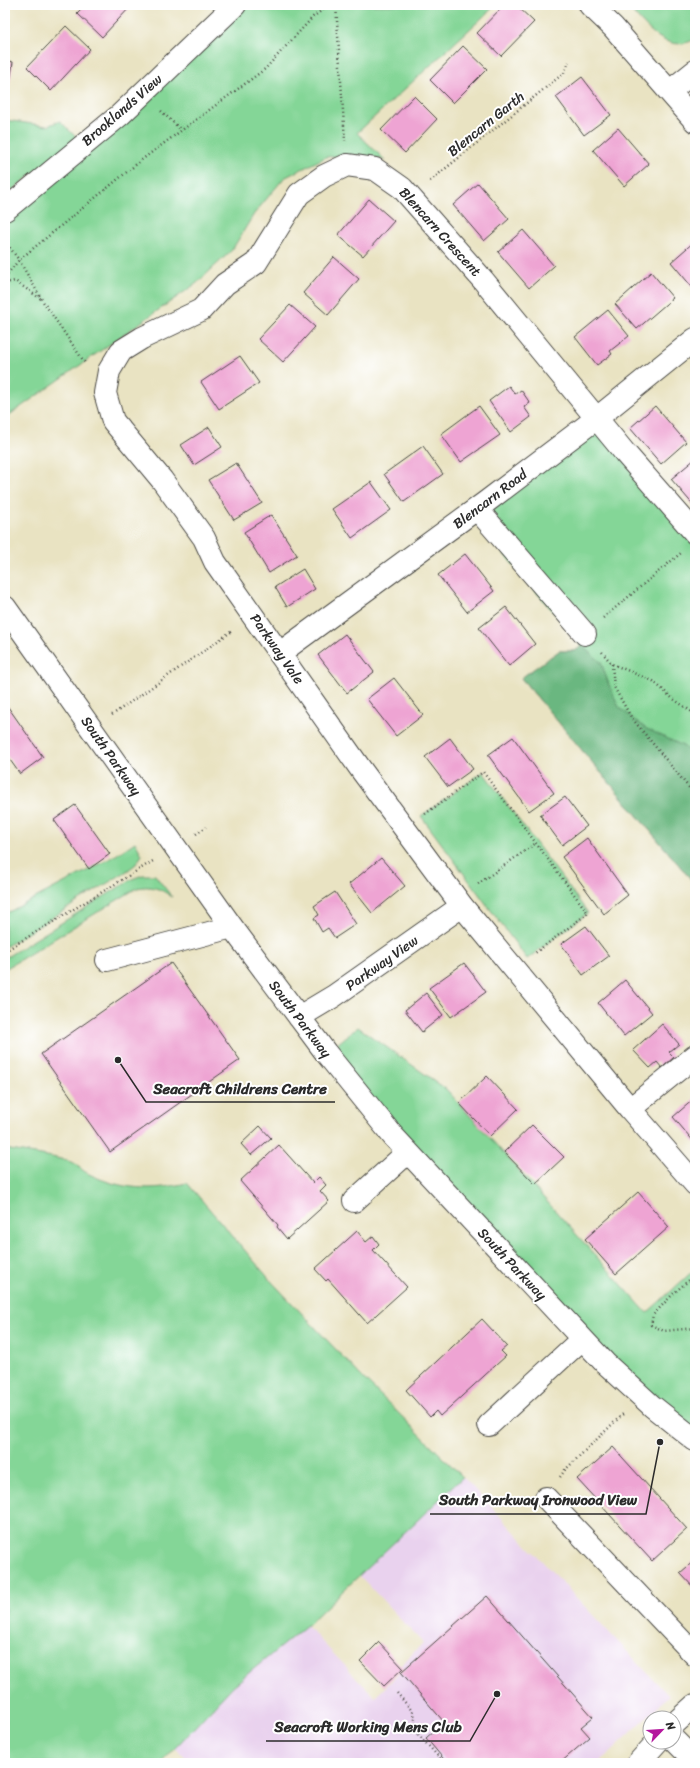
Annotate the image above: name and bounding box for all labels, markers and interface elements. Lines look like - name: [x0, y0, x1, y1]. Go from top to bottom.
- street label: Brooklands View: [76, 67, 168, 152]
- street label: Blencarn Garth: [442, 85, 530, 163]
- street label: Blencarn Crescent: [393, 181, 487, 283]
- street label: Blencarn Road: [447, 461, 534, 536]
- street label: Parkway Vale: [243, 608, 311, 690]
- street label: South Parkway: [74, 711, 148, 802]
- street label: Parkway View: [340, 928, 424, 997]
- street label: South Parkway: [262, 974, 338, 1064]
- callout: Seacroft Childrens Centre: [146, 1075, 335, 1102]
- text: Seacroft Childrens Centre: [152, 1076, 327, 1102]
- street label: South Parkway: [471, 1222, 553, 1307]
- callout: South Parkway Ironwood View: [430, 1487, 646, 1514]
- text: South Parkway Ironwood View: [438, 1487, 638, 1513]
- north arrow: [642, 1710, 682, 1750]
- callout: Seacroft Working Mens Club: [266, 1714, 470, 1741]
- text: Seacroft Working Mens Club: [273, 1714, 463, 1740]
- text: N: [660, 1718, 681, 1734]

